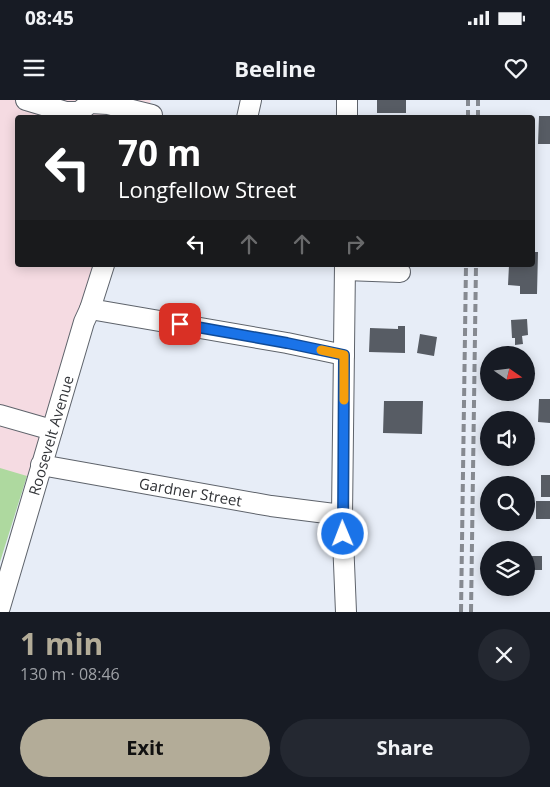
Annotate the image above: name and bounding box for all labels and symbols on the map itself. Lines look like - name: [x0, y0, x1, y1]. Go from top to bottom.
- pin: [159, 303, 201, 345]
- north arrow: [480, 346, 535, 401]
- street label: Roosevelt Avenue: [23, 373, 78, 498]
- street label: Gardner Street: [138, 473, 244, 511]
- position arrow: [316, 507, 368, 559]

